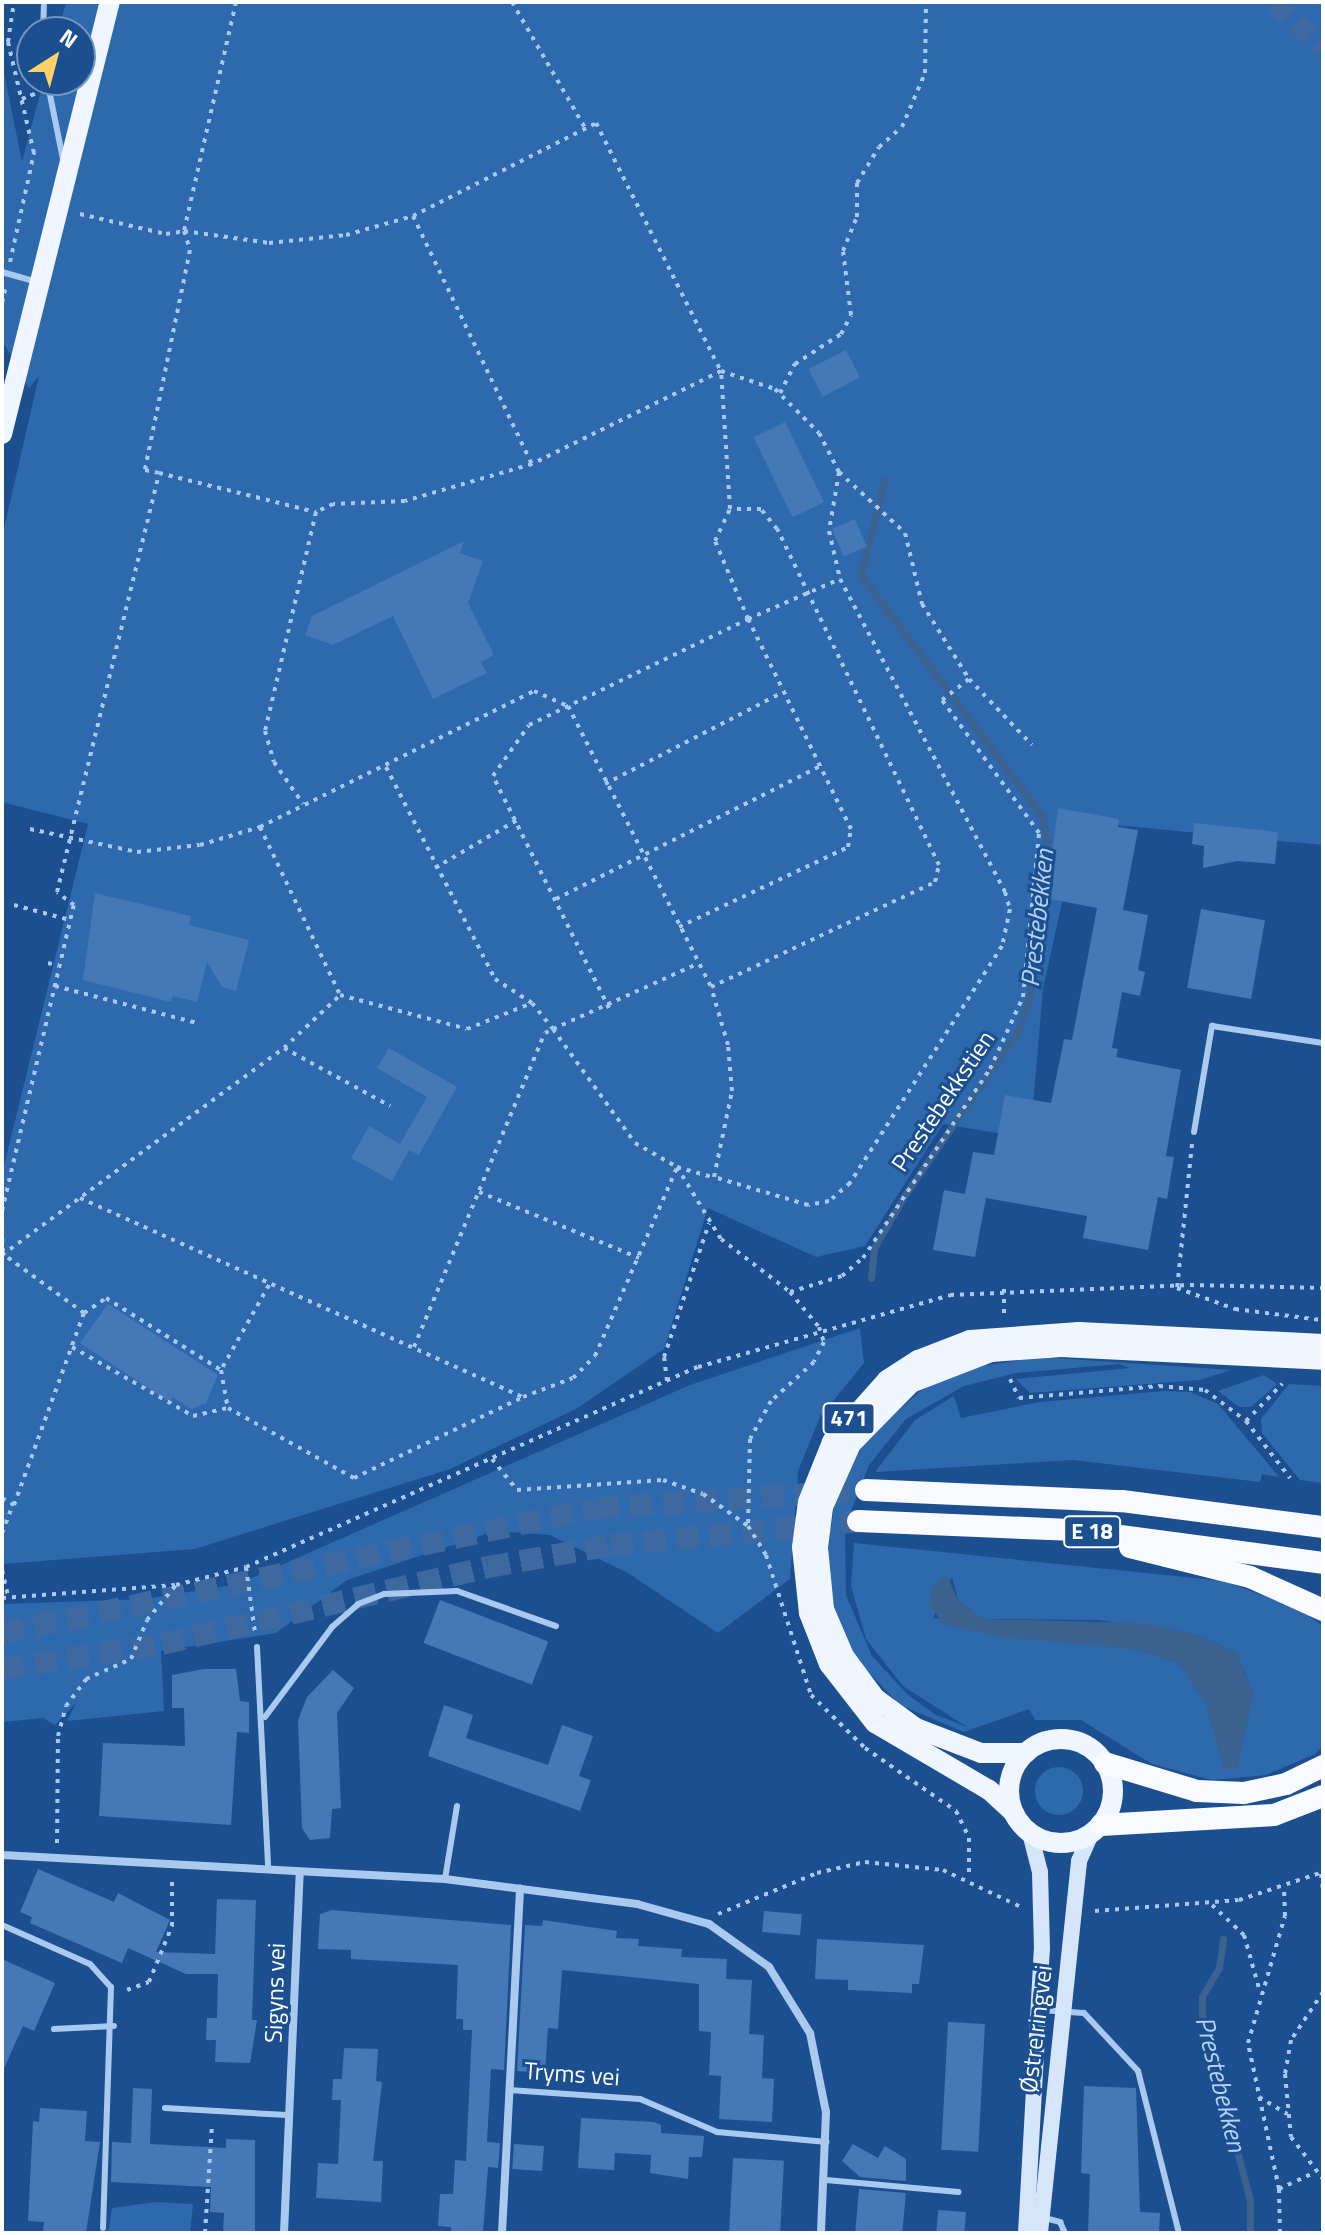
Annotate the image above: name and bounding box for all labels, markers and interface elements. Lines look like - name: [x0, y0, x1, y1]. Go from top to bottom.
- north arrow: [16, 16, 96, 96]
- text: N: [53, 20, 85, 56]
- water label: Prestebekken: [1014, 848, 1060, 988]
- street label: Prestebekkstien: [885, 1025, 1001, 1177]
- road number: 471: [821, 1401, 877, 1437]
- road number: E 18: [1062, 1514, 1122, 1550]
- street label: Sigyns vei: [259, 1942, 291, 2044]
- street label: Østre ringvei: [1014, 1964, 1058, 2094]
- water label: Prestebekken: [1189, 2013, 1253, 2155]
- street label: Tryms vei: [523, 2056, 621, 2092]

